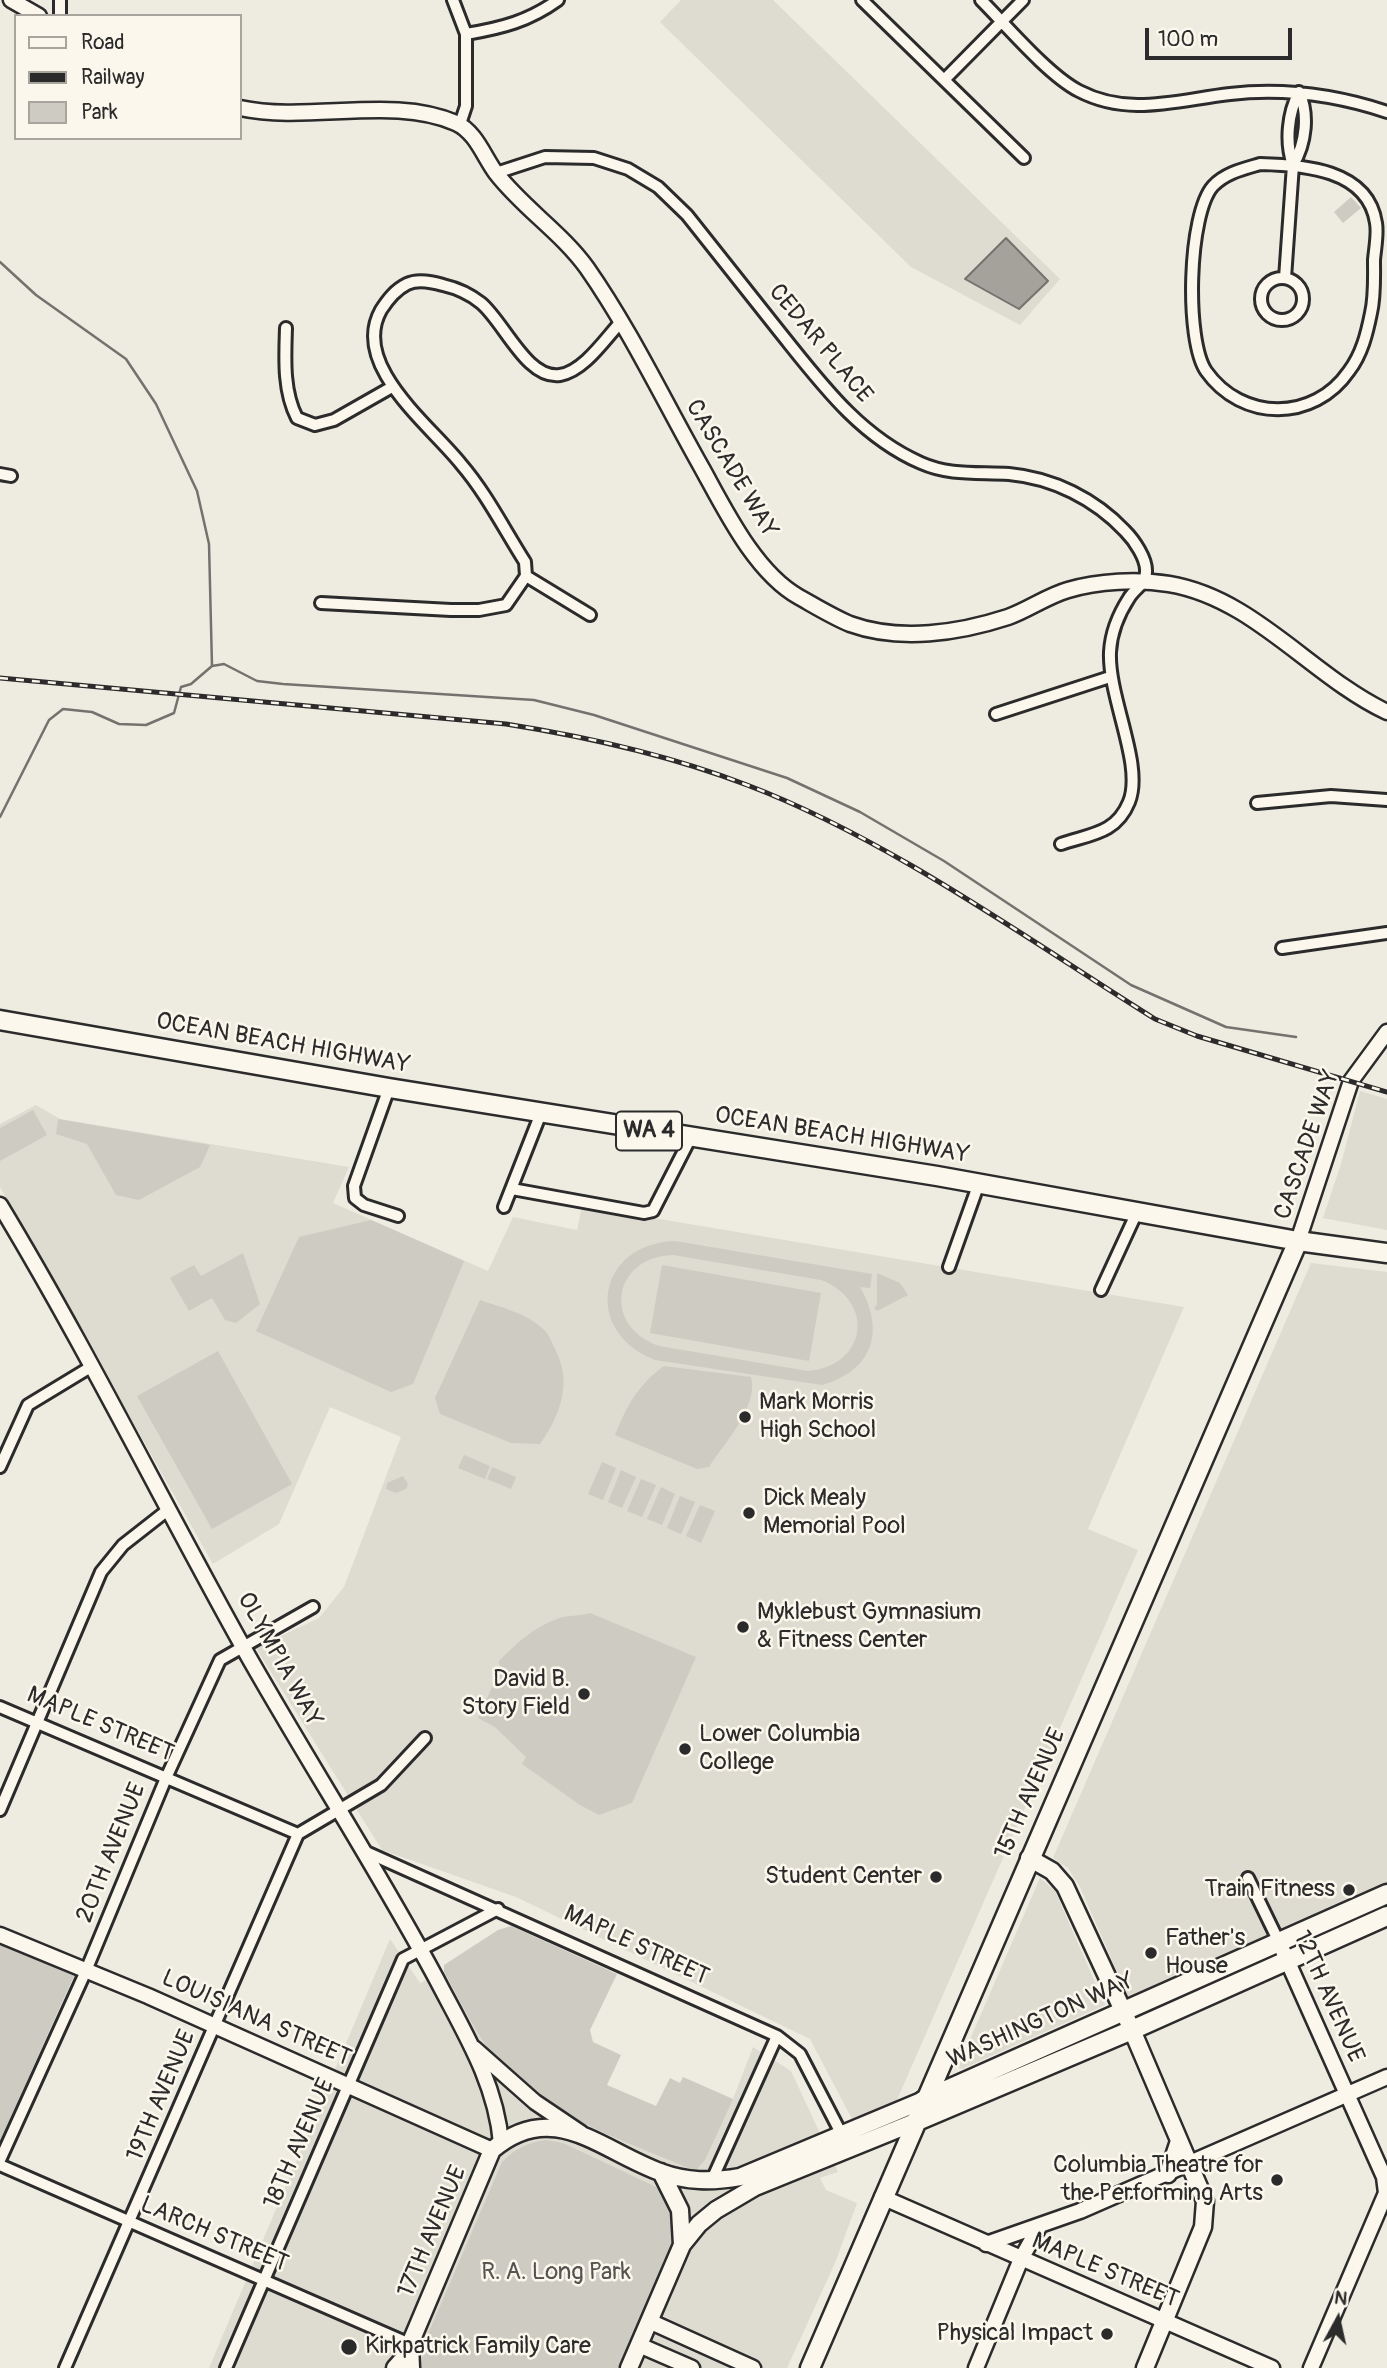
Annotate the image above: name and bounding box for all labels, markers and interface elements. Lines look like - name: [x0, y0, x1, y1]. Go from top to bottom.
- legend: [14, 14, 242, 140]
- scale bar: [1149, 14, 1296, 58]
- text: 100 m: [1158, 26, 1218, 53]
- text: Road: [81, 29, 125, 56]
- text: Railway: [81, 64, 145, 91]
- text: Park: [81, 99, 118, 126]
- street label: CEDAR PLACE: [762, 279, 878, 409]
- street label: CASCADE WAY: [678, 395, 784, 543]
- street label: OCEAN BEACH HIGHWAY: [154, 1007, 412, 1081]
- street label: CASCADE WAY: [1269, 1067, 1347, 1223]
- street label: OCEAN BEACH HIGHWAY: [713, 1102, 971, 1170]
- road number: WA 4: [616, 1112, 682, 1150]
- place label: Mark Morris High School: [759, 1389, 876, 1445]
- marker: Mark Morris High School: [737, 1409, 753, 1425]
- place label: Dick Mealy Memorial Pool: [763, 1485, 906, 1541]
- marker: Dick Mealy Memorial Pool: [741, 1505, 757, 1521]
- street label: OLYMPIA WAY: [230, 1588, 328, 1732]
- place label: Myklebust Gymnasium & Fitness Center: [757, 1599, 981, 1655]
- marker: Myklebust Gymnasium & Fitness Center: [735, 1619, 751, 1635]
- place label: David B. Story Field: [461, 1666, 570, 1722]
- street label: MAPLE STREET: [22, 1681, 178, 1769]
- marker: David B. Story Field: [576, 1686, 592, 1702]
- place label: Lower Columbia College: [699, 1721, 860, 1777]
- street label: 15TH AVENUE: [989, 1724, 1073, 1864]
- marker: Lower Columbia College: [677, 1741, 693, 1757]
- street label: 20TH AVENUE: [71, 1779, 153, 1927]
- place label: Student Center: [765, 1863, 922, 1891]
- marker: Student Center: [928, 1869, 944, 1885]
- place label: Train Fitness: [1205, 1876, 1335, 1904]
- marker: Train Fitness: [1341, 1882, 1357, 1898]
- street label: MAPLE STREET: [559, 1900, 713, 1992]
- place label: Father's House: [1165, 1925, 1245, 1981]
- street label: 12TH AVENUE: [1286, 1927, 1370, 2067]
- marker: Father's House: [1143, 1945, 1159, 1961]
- street label: LOUISIANA STREET: [157, 1964, 355, 2074]
- street label: WASHINGTON WAY: [943, 1967, 1139, 2075]
- street label: 19TH AVENUE: [121, 2026, 203, 2166]
- street label: 18TH AVENUE: [258, 2074, 342, 2214]
- place label: Columbia Theatre for the Performing Arts: [1053, 2152, 1263, 2208]
- street label: 17TH AVENUE: [392, 2162, 474, 2302]
- marker: Columbia Theatre for the Performing Arts: [1269, 2172, 1285, 2188]
- street label: LARCH STREET: [136, 2191, 292, 2279]
- street label: MAPLE STREET: [1027, 2227, 1183, 2315]
- park label: R. A. Long Park: [481, 2259, 631, 2287]
- north arrow: [1303, 2284, 1373, 2354]
- text: N: [1333, 2285, 1349, 2311]
- place label: Physical Impact: [937, 2320, 1093, 2348]
- marker: Physical Impact: [1099, 2326, 1115, 2342]
- place label: Kirkpatrick Family Care: [365, 2333, 591, 2361]
- marker: Kirkpatrick Family Care: [339, 2337, 359, 2357]

